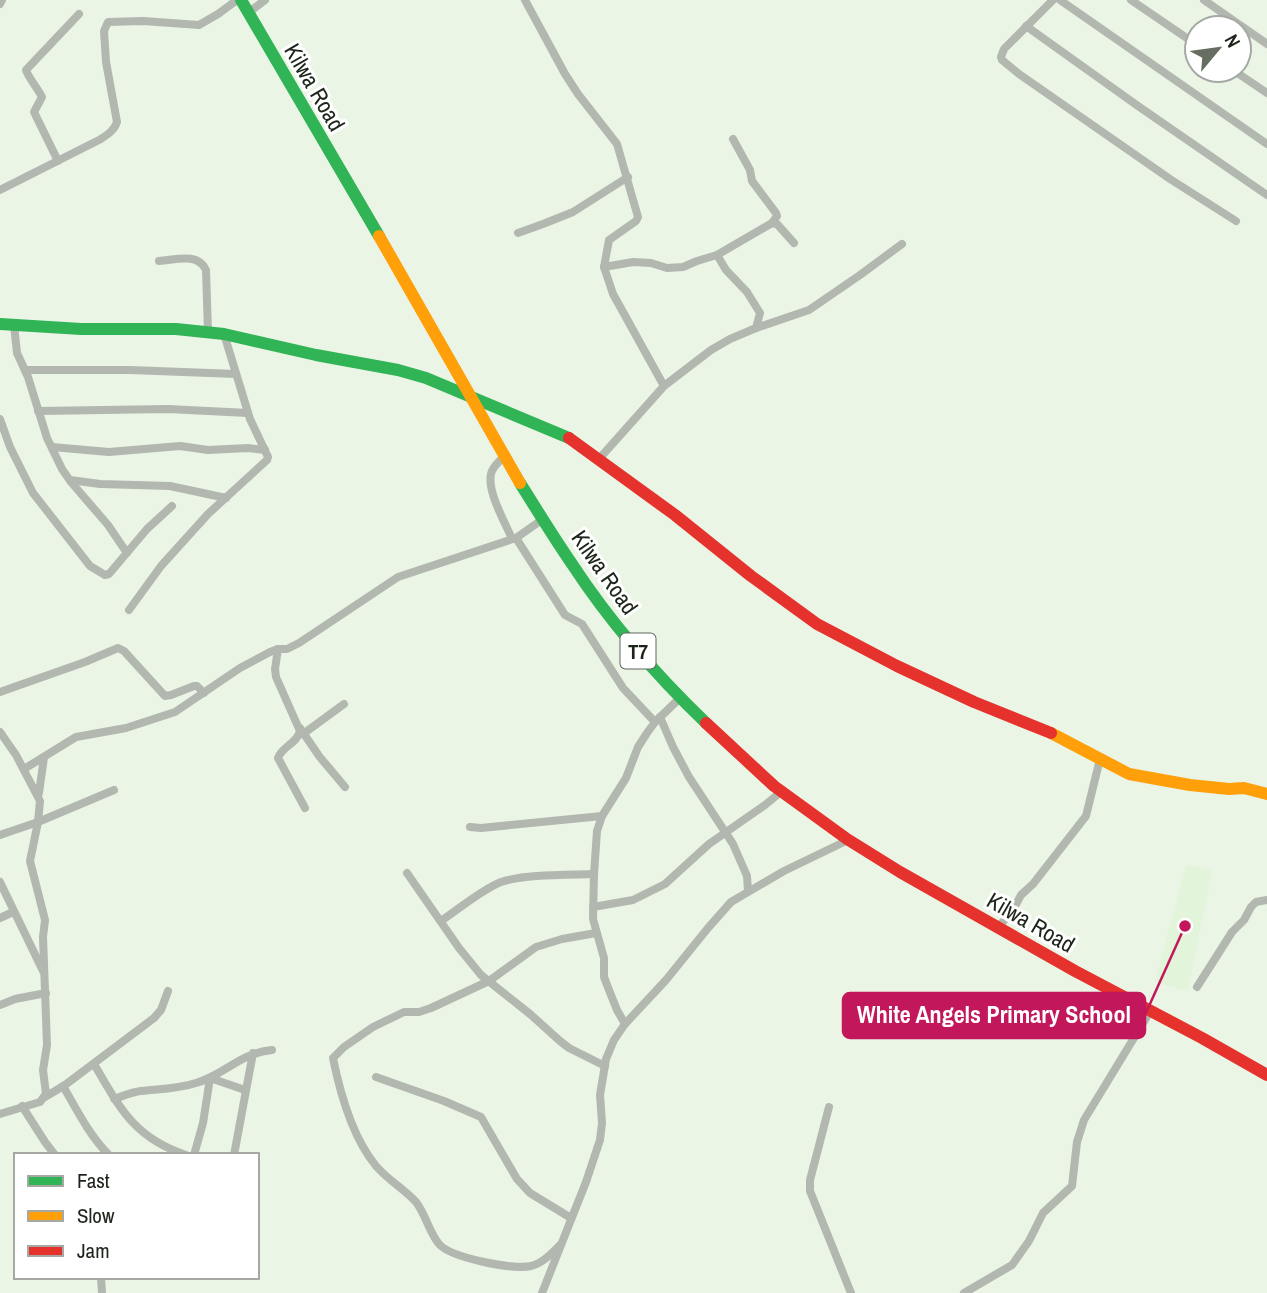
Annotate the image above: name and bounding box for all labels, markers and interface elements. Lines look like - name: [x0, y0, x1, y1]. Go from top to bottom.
- north arrow: [1183, 14, 1253, 84]
- text: N: [1219, 30, 1247, 52]
- street label: Kilwa Road: [277, 37, 353, 137]
- street label: Kilwa Road: [565, 524, 645, 620]
- road number: T7: [620, 634, 656, 668]
- street label: Kilwa Road: [981, 884, 1081, 960]
- callout: White Angels Primary School: [843, 993, 1145, 1038]
- text: White Angels Primary School: [857, 998, 1131, 1030]
- legend: [14, 1153, 259, 1279]
- text: Fast: [77, 1166, 110, 1195]
- text: Slow: [77, 1201, 115, 1230]
- text: Jam: [77, 1236, 110, 1265]

